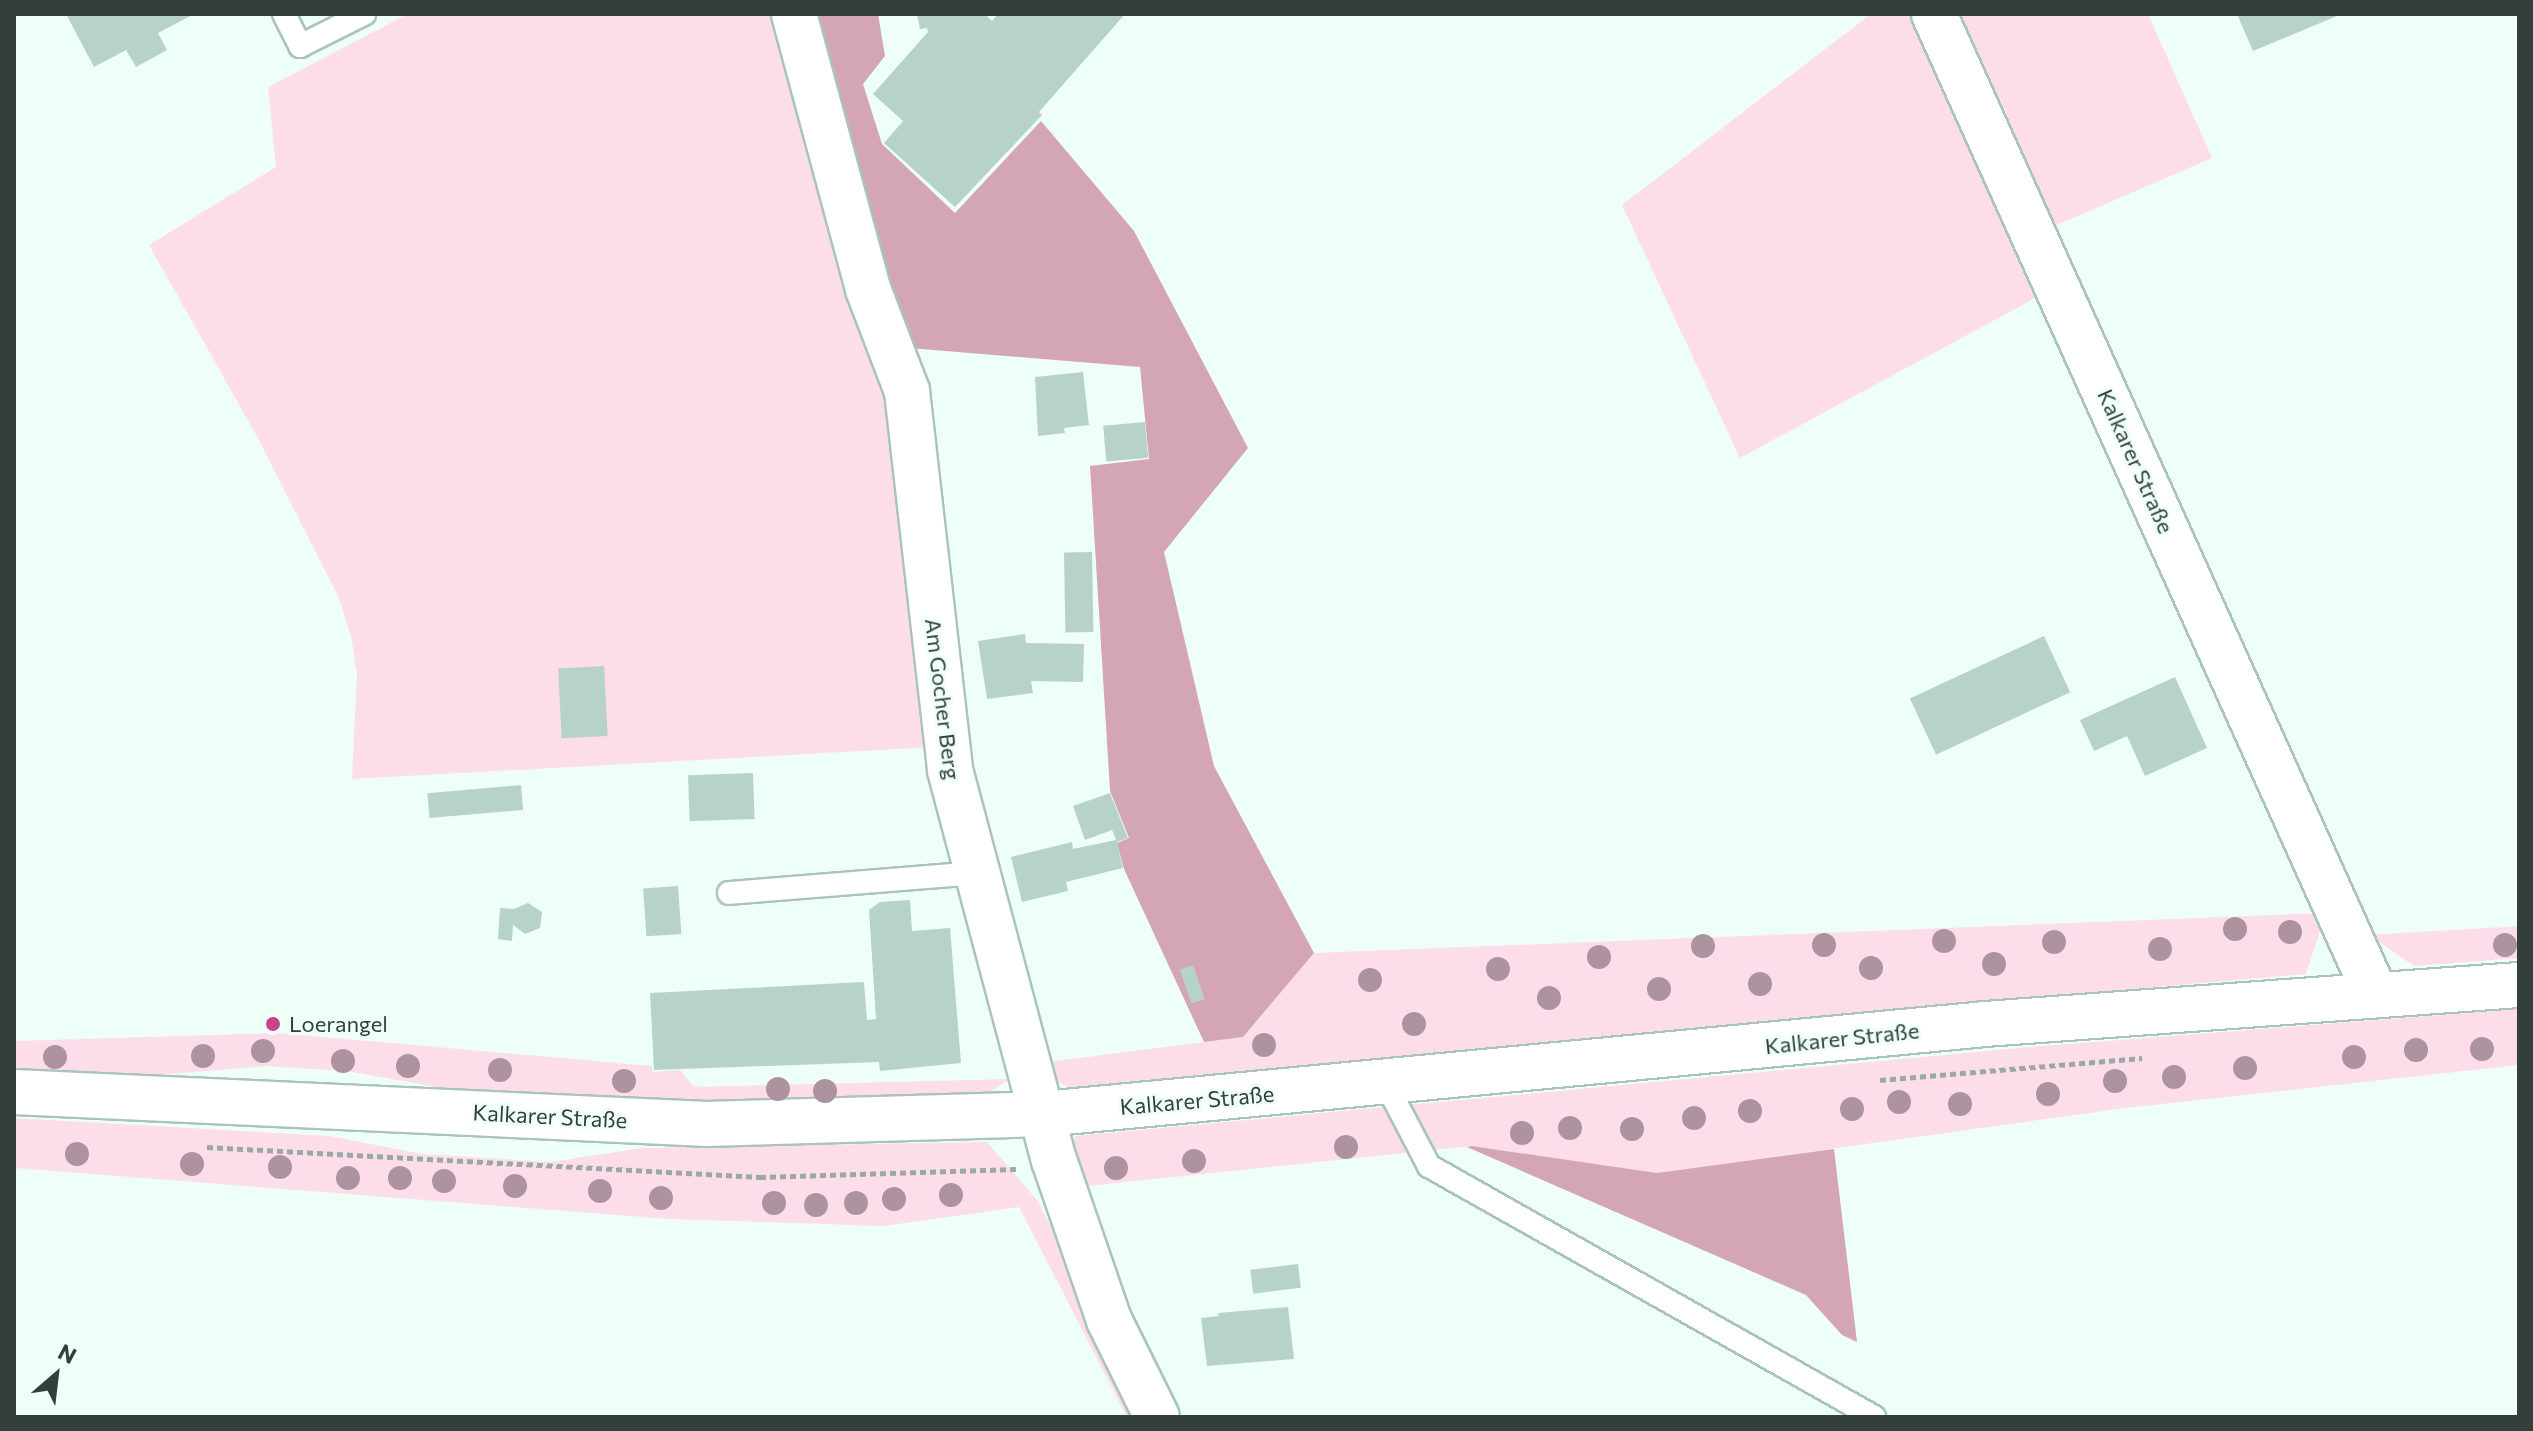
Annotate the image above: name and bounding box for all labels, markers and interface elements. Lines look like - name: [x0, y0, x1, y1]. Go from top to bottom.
- street label: Kalkarer Straße: [2092, 385, 2180, 537]
- street label: Am Gocher Berg: [920, 617, 966, 781]
- place label: Loerangel: [289, 1011, 388, 1037]
- marker: Loerangel: [264, 1015, 282, 1033]
- street label: Kalkarer Straße: [1764, 1017, 1920, 1059]
- street label: Kalkarer Straße: [1119, 1080, 1275, 1120]
- street label: Kalkarer Straße: [472, 1099, 628, 1133]
- north arrow: [16, 1335, 96, 1415]
- text: N: [54, 1338, 81, 1369]

